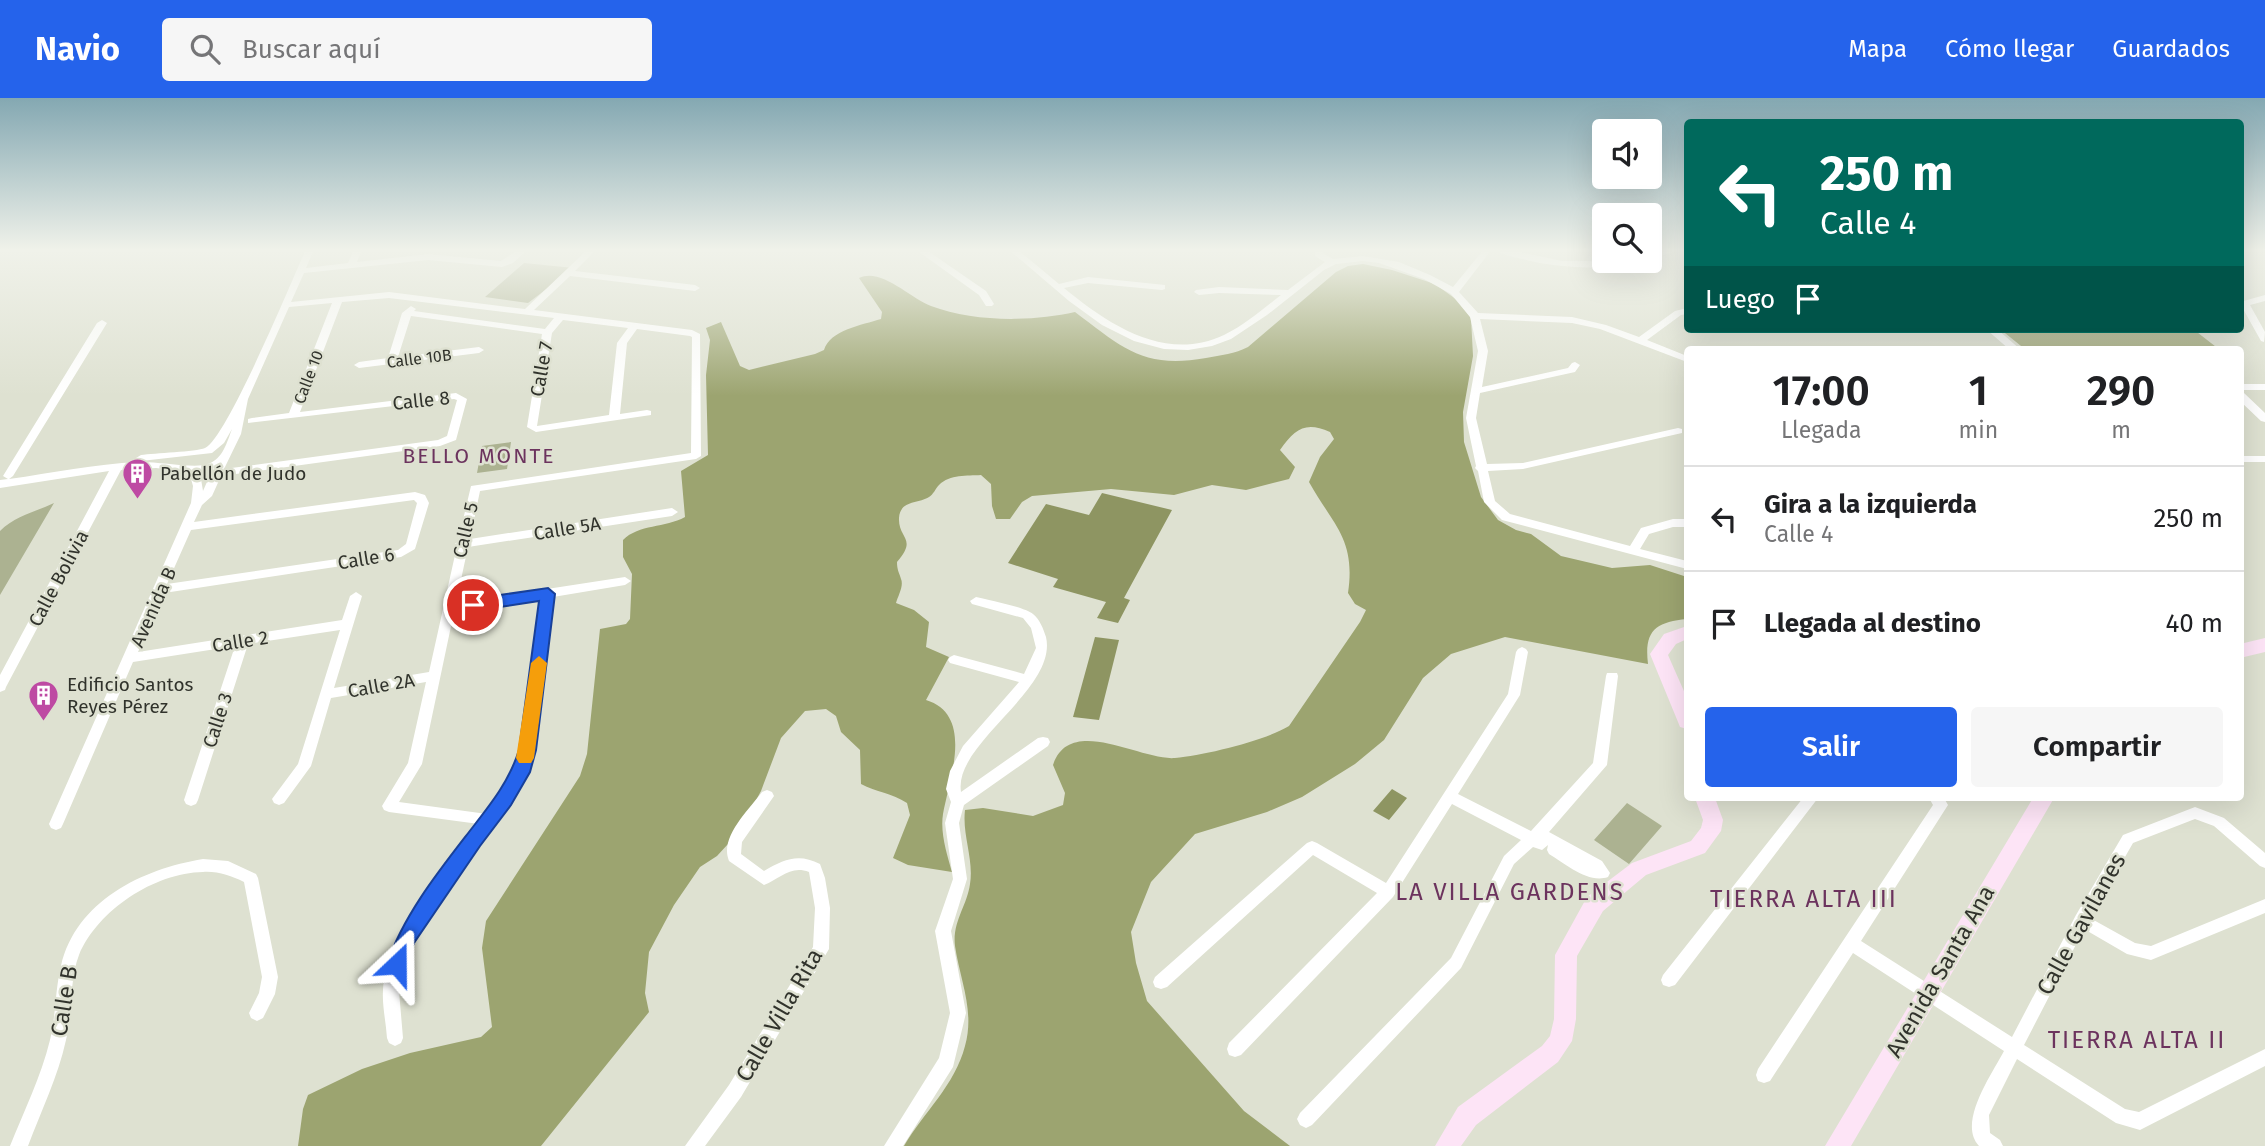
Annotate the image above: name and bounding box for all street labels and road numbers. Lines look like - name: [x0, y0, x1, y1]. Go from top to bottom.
- street label: Calle 7: [525, 340, 558, 398]
- street label: Calle 10B: [386, 345, 453, 372]
- street label: Calle 10: [290, 348, 327, 406]
- street label: Calle 8: [391, 386, 451, 415]
- street label: Calle 5: [448, 500, 483, 560]
- street label: Calle 5A: [532, 512, 602, 545]
- street label: Calle Bolivia: [23, 526, 93, 630]
- street label: Calle 6: [336, 543, 396, 574]
- street label: Avenida B: [126, 564, 181, 651]
- street label: Calle 2: [210, 626, 270, 657]
- street label: Calle 2A: [346, 668, 416, 703]
- street label: Calle 3: [198, 690, 237, 751]
- street label: Calle Gavilanes: [2031, 848, 2131, 1000]
- street label: Avenida Santa Ana: [1879, 880, 2001, 1062]
- street label: Calle Villa Rita: [730, 943, 828, 1087]
- street label: Calle B: [45, 964, 83, 1038]

